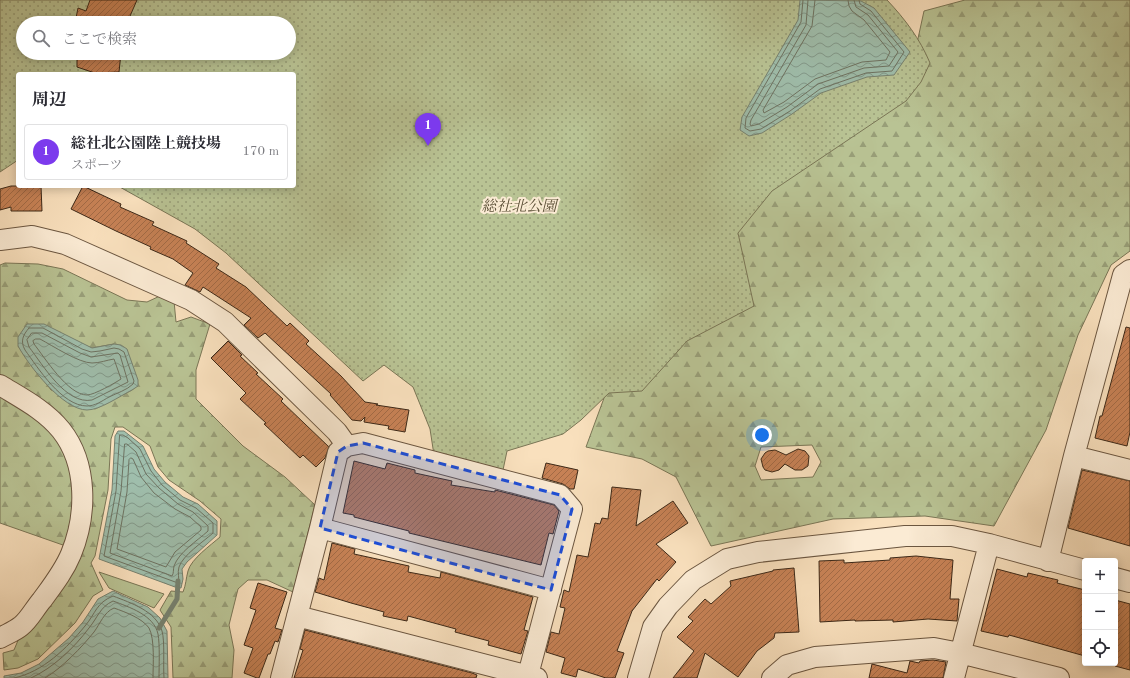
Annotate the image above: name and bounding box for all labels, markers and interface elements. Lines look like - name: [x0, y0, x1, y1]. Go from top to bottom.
- search box: [16, 16, 296, 60]
- icon: search: [30, 27, 52, 49]
- text: ここで検索: [62, 33, 137, 48]
- text: 周辺: [32, 92, 66, 109]
- pin: 1: [415, 113, 441, 146]
- text: 総社北公園陸上競技場: [71, 137, 221, 152]
- text: 1: [42, 145, 50, 158]
- text: 170 m: [242, 145, 279, 158]
- text: スポーツ: [71, 159, 122, 172]
- park label: 総社北公園: [481, 198, 559, 215]
- your location: [752, 425, 772, 445]
- map controls: [1082, 558, 1118, 666]
- button: +: [1082, 558, 1118, 594]
- button: −: [1082, 594, 1118, 630]
- button: locate: [1082, 630, 1118, 666]

